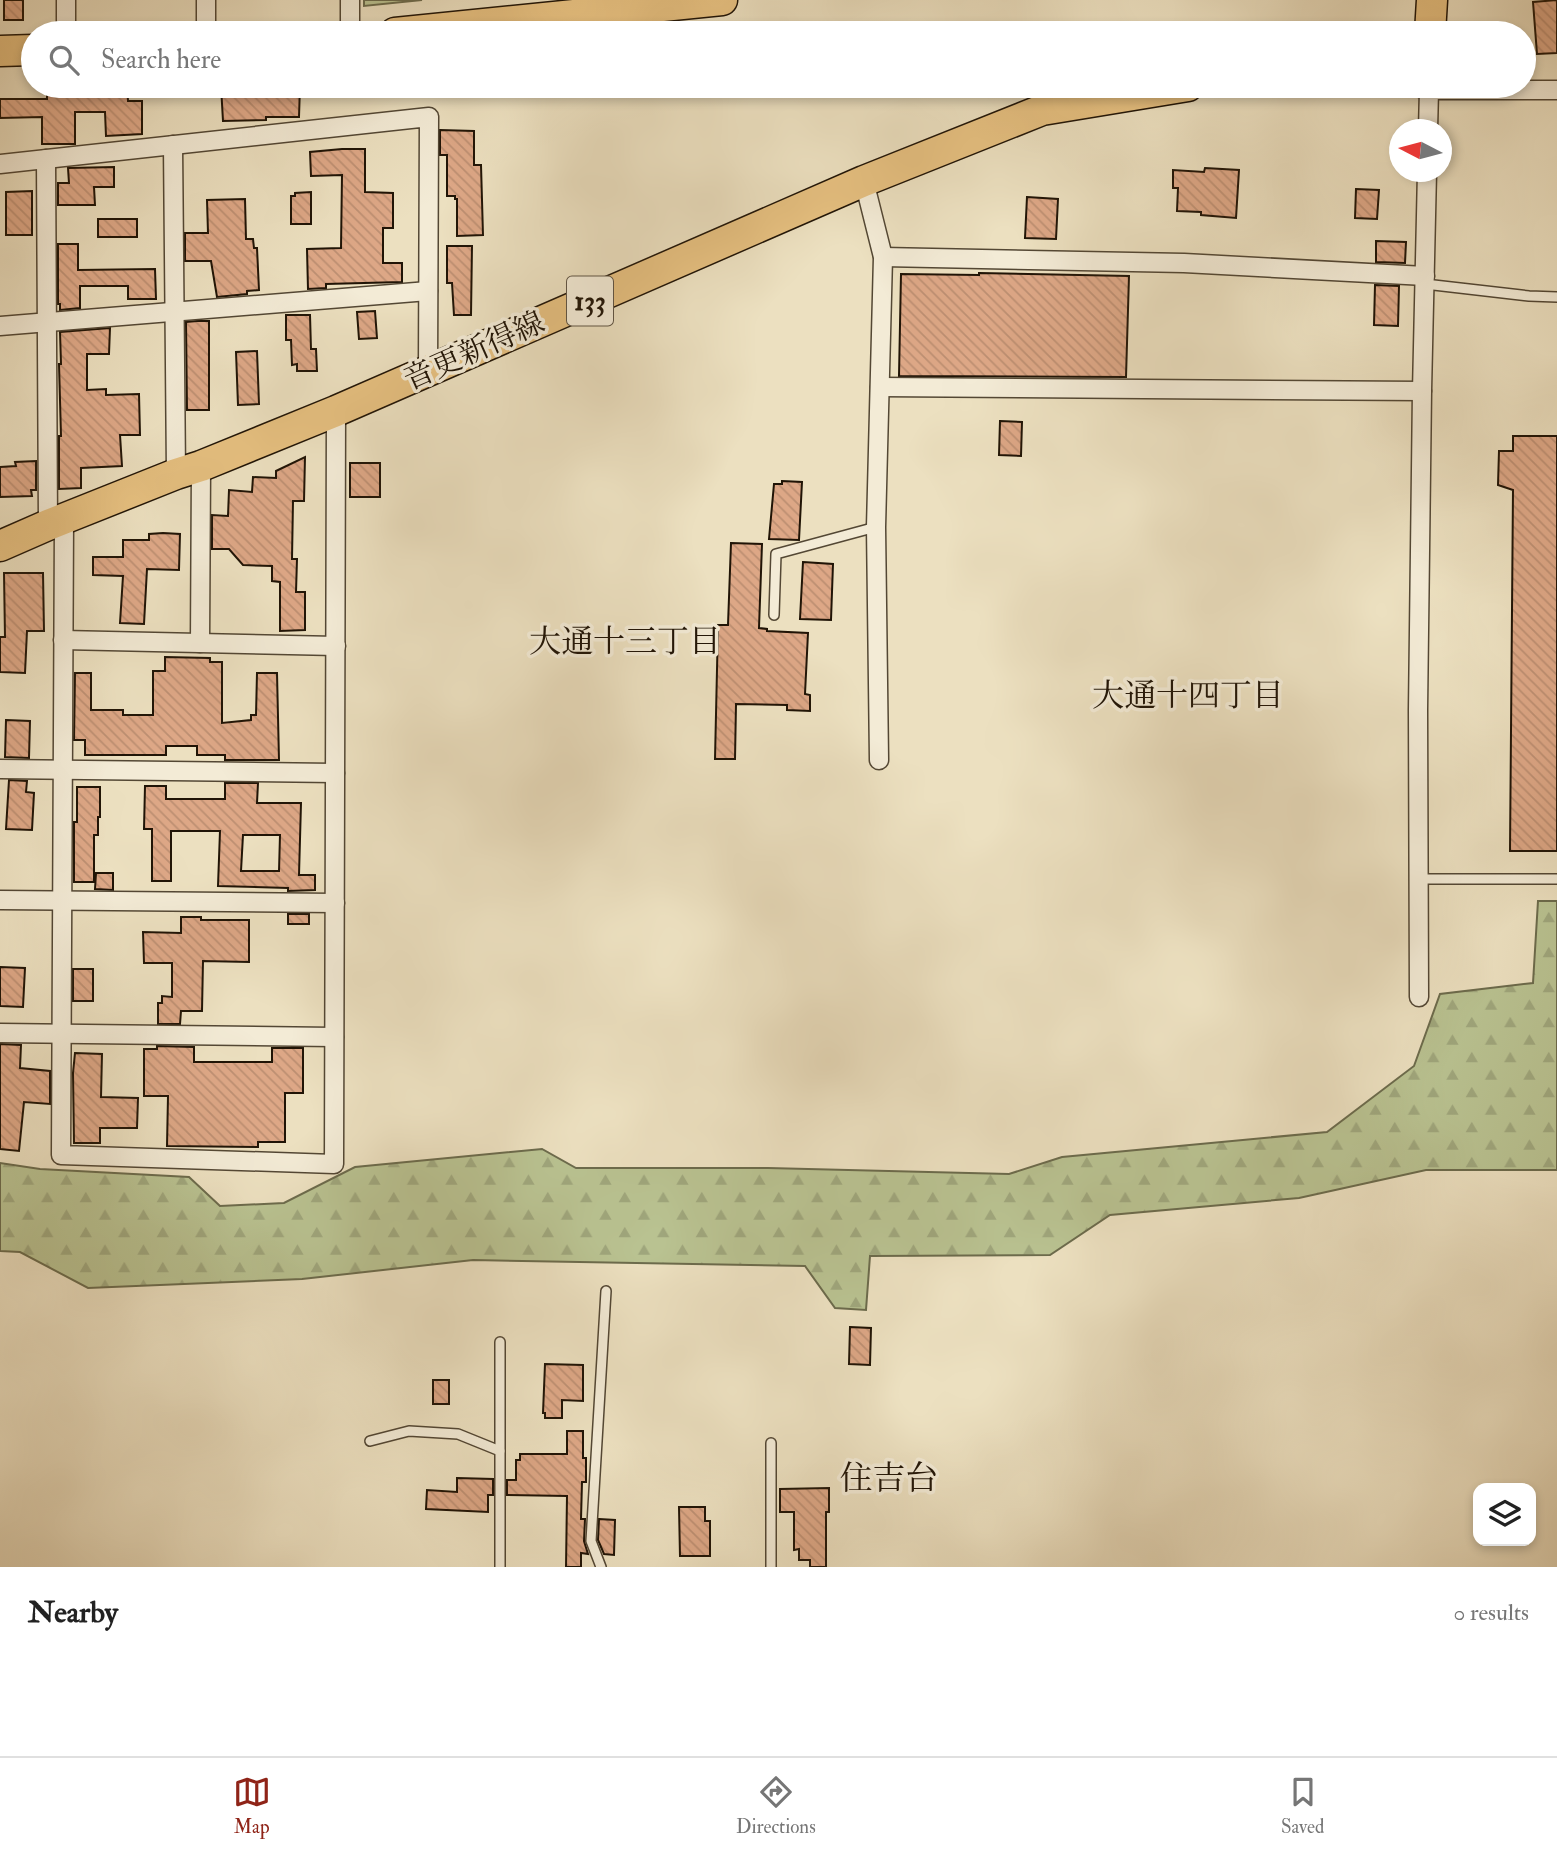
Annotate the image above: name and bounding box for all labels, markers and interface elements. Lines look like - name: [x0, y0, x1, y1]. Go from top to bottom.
- search box: [21, 21, 1536, 98]
- icon: search: [45, 41, 83, 79]
- text: Search here: [101, 44, 221, 76]
- north arrow: [1389, 119, 1452, 182]
- road number: 133: [567, 276, 613, 326]
- street label: 音更新得線: [398, 304, 550, 398]
- district label: 大通十三丁目: [529, 622, 721, 662]
- district label: 大通十四丁目: [1092, 676, 1284, 716]
- district label: 住吉台: [840, 1458, 939, 1499]
- map controls: [1473, 1483, 1536, 1546]
- button: layers: [1473, 1483, 1536, 1546]
- text: Nearby: [28, 1594, 118, 1631]
- text: 0 results: [1453, 1598, 1529, 1627]
- tab: Map: [233, 1773, 271, 1839]
- tab: Directions: [736, 1773, 816, 1839]
- tab: Saved: [1281, 1773, 1324, 1839]

